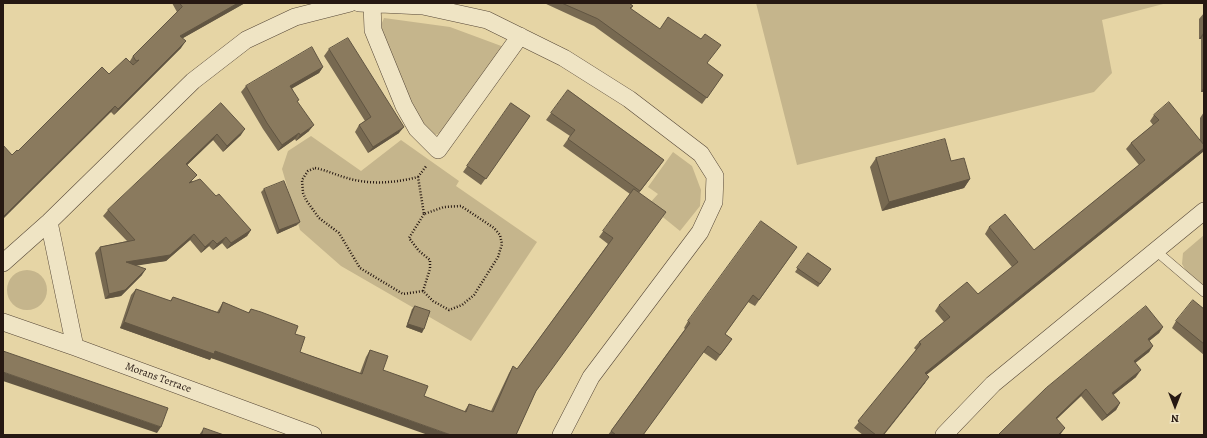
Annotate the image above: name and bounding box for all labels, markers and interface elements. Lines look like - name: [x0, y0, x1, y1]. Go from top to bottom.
- street label: Morans Terrace: [123, 360, 193, 396]
- north arrow: [1155, 386, 1195, 426]
- text: N: [1171, 411, 1179, 426]

